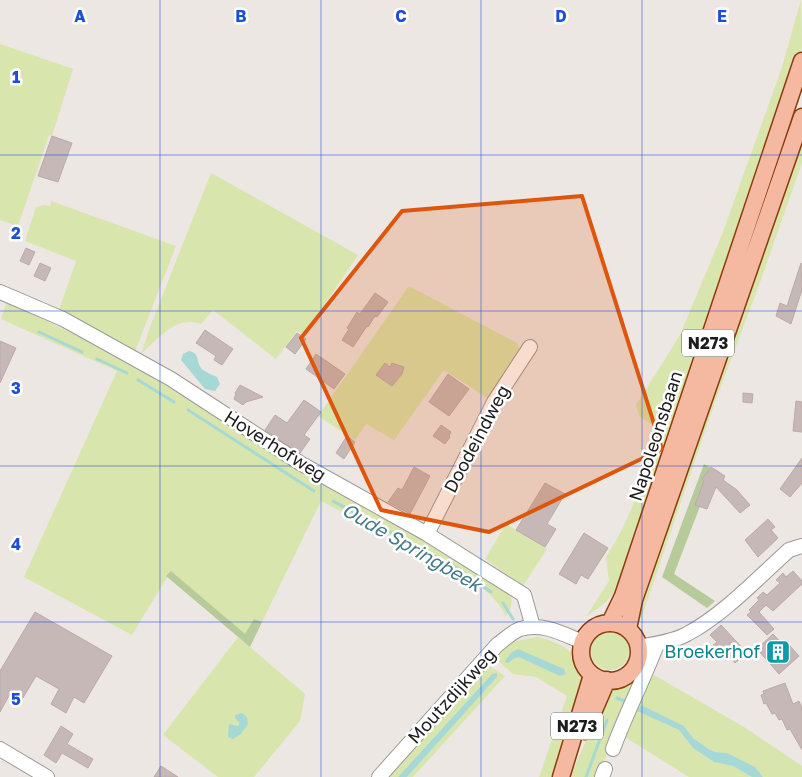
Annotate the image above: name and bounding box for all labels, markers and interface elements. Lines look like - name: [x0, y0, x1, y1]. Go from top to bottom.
- text: A: [74, 6, 86, 26]
- text: B: [235, 6, 247, 26]
- text: C: [395, 6, 407, 26]
- text: D: [555, 6, 567, 26]
- text: E: [717, 6, 727, 26]
- text: 1: [12, 67, 20, 87]
- text: 2: [11, 223, 21, 243]
- road number: N273: [682, 329, 734, 356]
- street label: Napoleonsbaan: [624, 368, 686, 504]
- text: 3: [11, 378, 21, 398]
- street label: Doodeindweg: [439, 381, 514, 496]
- street label: Hoverhofweg: [221, 405, 330, 485]
- water label: Oude Springbeek: [338, 497, 488, 597]
- text: 4: [11, 534, 21, 554]
- building icon: Broekerhof: [765, 639, 791, 665]
- place label: Broekerhof: [664, 640, 760, 662]
- street label: Moutzdijkweg: [403, 643, 500, 748]
- text: 5: [11, 689, 21, 709]
- road number: N273: [551, 712, 603, 739]

